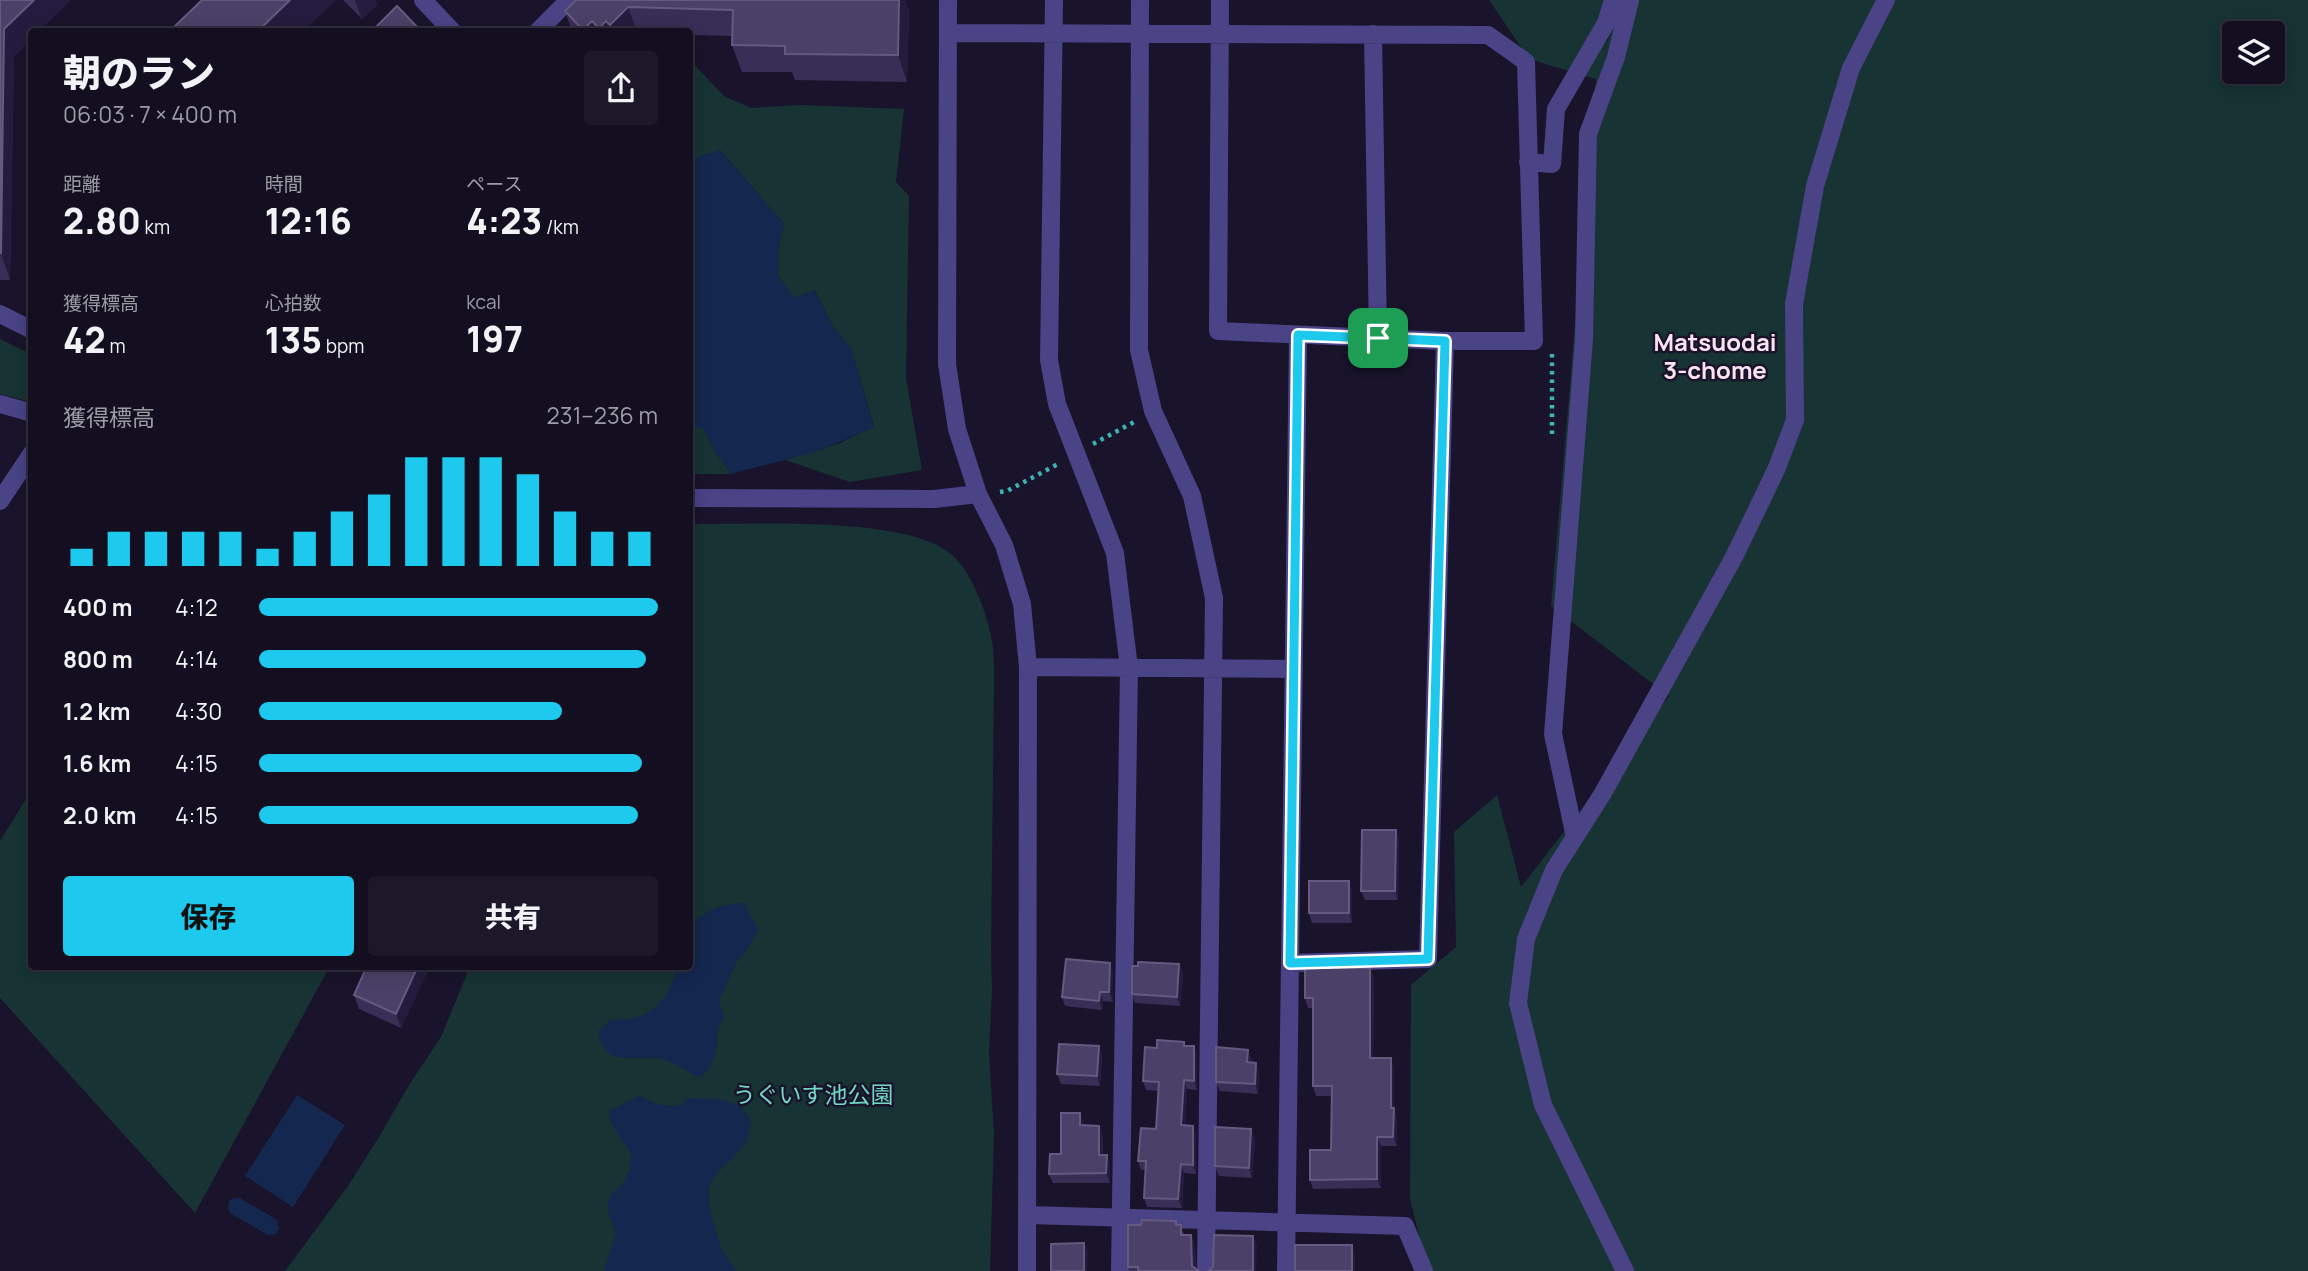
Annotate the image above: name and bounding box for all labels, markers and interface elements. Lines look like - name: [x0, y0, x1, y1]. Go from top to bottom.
- map controls: [2222, 21, 2285, 84]
- button: layers: [2222, 21, 2285, 84]
- text: 朝のラン: [63, 46, 215, 98]
- button: share: [584, 51, 658, 125]
- text: 06:03 · 7 × 400 m: [63, 98, 237, 130]
- text: 距離: [63, 171, 101, 197]
- text: 時間: [265, 171, 303, 197]
- text: ペース: [466, 171, 522, 197]
- text: 2.80: [63, 197, 141, 245]
- text: 12:16: [265, 197, 352, 245]
- text: 4:23: [466, 197, 542, 245]
- text: km: [141, 214, 170, 240]
- text: /km: [542, 214, 579, 240]
- text: kcal: [466, 289, 501, 315]
- text: 獲得標高: [63, 290, 139, 316]
- text: 心拍数: [265, 290, 322, 316]
- pin: [1348, 308, 1408, 368]
- text: 197: [466, 315, 523, 363]
- text: 42: [63, 316, 106, 364]
- text: 135: [265, 316, 322, 364]
- icon: arrive: [1359, 319, 1397, 357]
- district label: Matsuodai 3-chome: [1654, 325, 1776, 386]
- text: m: [106, 333, 126, 359]
- text: bpm: [322, 333, 364, 359]
- text: 231–236 m: [547, 399, 658, 431]
- text: 獲得標高: [63, 401, 155, 433]
- text: 400 m: [63, 591, 133, 623]
- text: 4:12: [175, 591, 218, 623]
- text: 800 m: [63, 643, 133, 675]
- text: 4:14: [175, 643, 218, 675]
- text: 1.2 km: [63, 695, 130, 727]
- text: 4:30: [175, 695, 222, 727]
- text: 1.6 km: [63, 747, 131, 779]
- text: 4:15: [175, 747, 218, 779]
- text: 2.0 km: [63, 799, 136, 831]
- text: 4:15: [175, 799, 218, 831]
- button: 保存: [63, 876, 354, 956]
- button: 共有: [368, 876, 658, 956]
- park label: うぐいす池公園: [733, 1078, 894, 1110]

